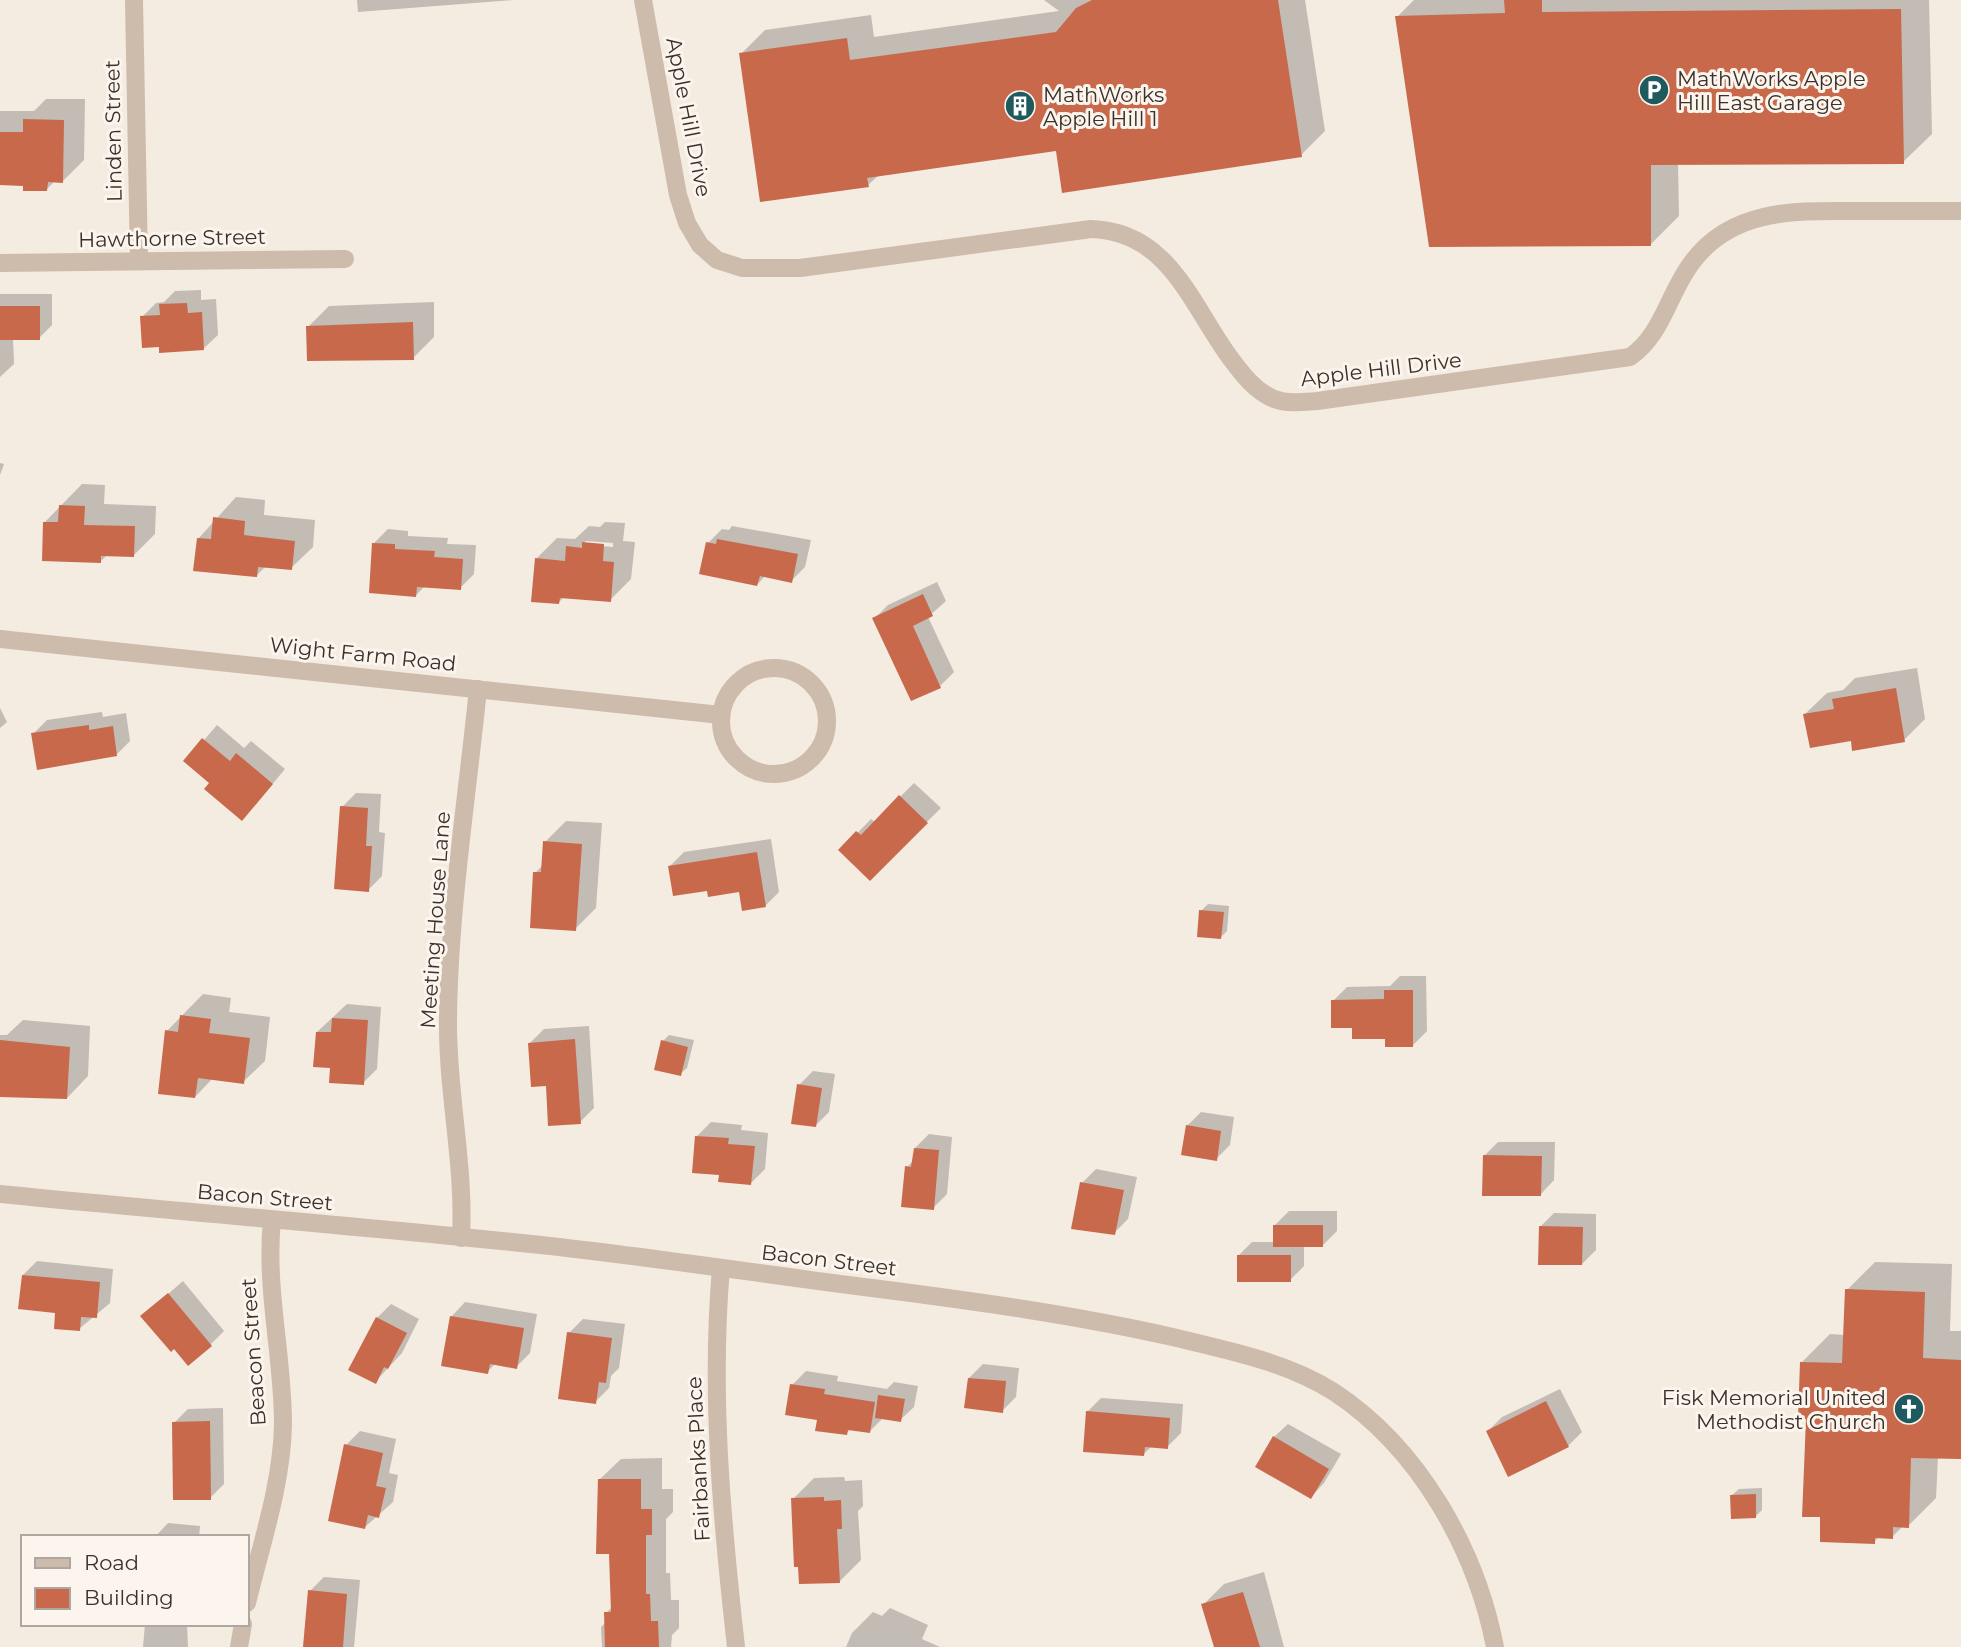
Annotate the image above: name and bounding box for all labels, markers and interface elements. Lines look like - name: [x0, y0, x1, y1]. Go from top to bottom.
- street label: Apple Hill Drive: [661, 35, 717, 199]
- street label: Linden Street: [99, 60, 127, 202]
- place label: MathWorks Apple Hill East Garage: [1677, 66, 1866, 115]
- parking icon: MathWorks Apple Hill East Garage: [1637, 73, 1671, 107]
- place label: MathWorks Apple Hill 1: [1043, 82, 1164, 131]
- building icon: MathWorks Apple Hill 1: [1003, 89, 1037, 123]
- street label: Hawthorne Street: [78, 224, 266, 252]
- street label: Apple Hill Drive: [1299, 347, 1463, 391]
- street label: Wight Farm Road: [268, 632, 458, 676]
- street label: Meeting House Lane: [415, 810, 455, 1030]
- street label: Bacon Street: [196, 1179, 334, 1215]
- street label: Bacon Street: [760, 1239, 898, 1281]
- street label: Beacon Street: [235, 1277, 271, 1427]
- street label: Fairbanks Place: [681, 1376, 715, 1542]
- place label: Fisk Memorial United Methodist Church: [1662, 1385, 1886, 1434]
- church icon: Fisk Memorial United Methodist Church: [1892, 1392, 1926, 1426]
- legend: [21, 1535, 248, 1626]
- text: Road: [84, 1550, 139, 1575]
- text: Building: [84, 1585, 174, 1610]

